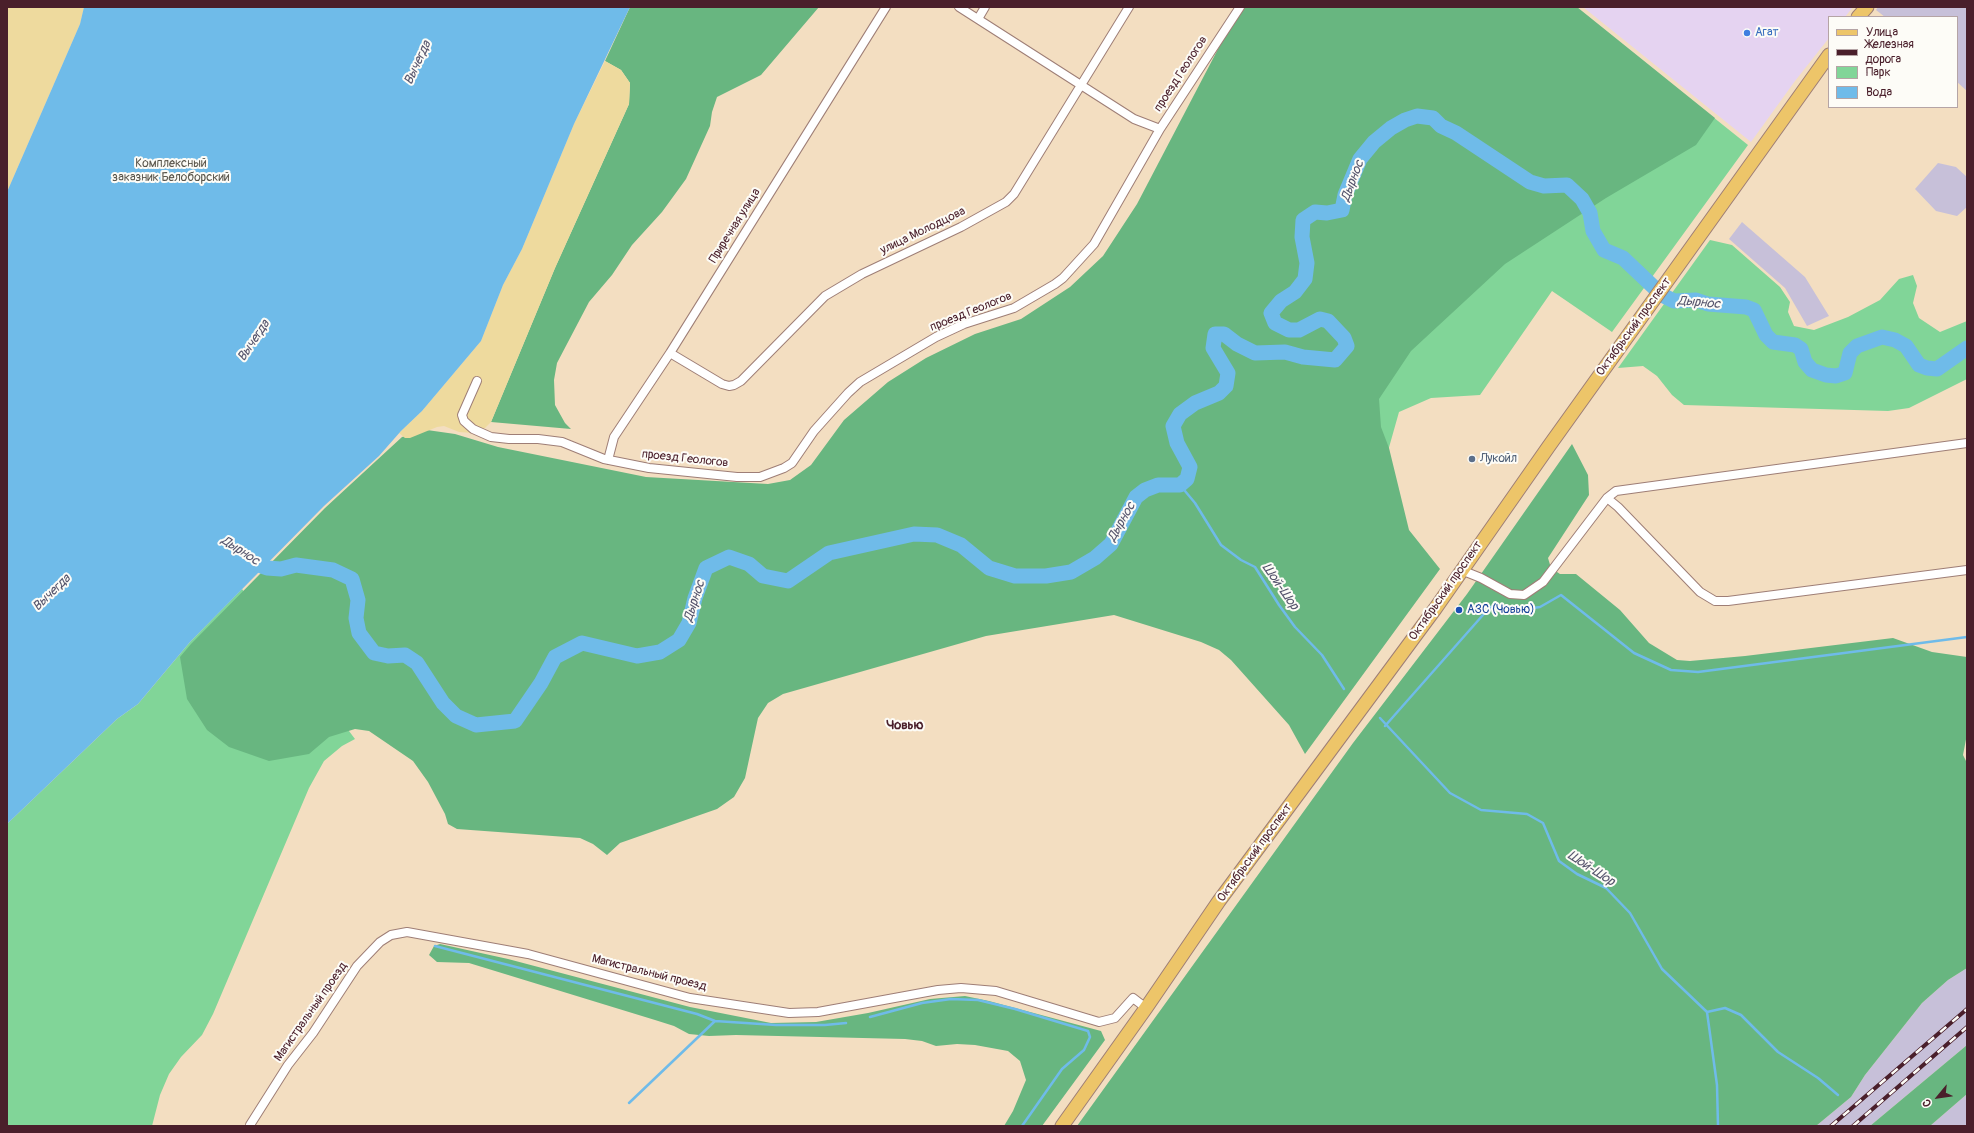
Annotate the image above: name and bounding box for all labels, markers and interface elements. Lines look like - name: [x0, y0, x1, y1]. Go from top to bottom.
- legend: [1828, 16, 1958, 108]
- text: Улица: [1866, 25, 1898, 40]
- place label: Агат: [1755, 26, 1778, 40]
- marker: Агат: [1742, 28, 1752, 38]
- street label: проезд Геологов: [1151, 34, 1211, 114]
- text: Железная дорога: [1866, 37, 1914, 67]
- water label: Вычегда: [401, 39, 435, 87]
- text: Парк: [1866, 65, 1891, 80]
- text: Вода: [1866, 85, 1892, 100]
- park label: Комплексный заказник Белоборский: [112, 157, 230, 185]
- water label: Дырнос: [1338, 158, 1368, 204]
- street label: Приречная улица: [706, 186, 764, 266]
- street label: улица Молодцова: [878, 204, 968, 258]
- street label: Октябрьский проспект: [1593, 275, 1675, 379]
- street label: проезд Геологов: [928, 289, 1014, 335]
- water label: Дырнос: [1677, 293, 1721, 313]
- water label: Вычегда: [235, 317, 273, 365]
- street label: проезд Геологов: [641, 447, 729, 471]
- place label: Лукойл: [1480, 452, 1517, 466]
- marker: Лукойл: [1467, 454, 1477, 464]
- water label: Дырнос: [1105, 500, 1139, 544]
- water label: Дырнос: [218, 533, 262, 569]
- street label: Октябрьский проспект: [1406, 539, 1486, 643]
- water label: Шой-Шор: [1258, 561, 1302, 613]
- water label: Вычегда: [30, 571, 74, 615]
- water label: Дырнос: [681, 578, 709, 624]
- place label: АЗС (Човью): [1467, 603, 1534, 617]
- marker: АЗС (Човью): [1454, 605, 1464, 615]
- district label: Човью: [886, 718, 924, 734]
- street label: Октябрьский проспект: [1214, 801, 1296, 905]
- water label: Шой-Шор: [1564, 848, 1618, 890]
- street label: Магистральный проезд: [590, 952, 708, 994]
- street label: Магистральный проезд: [271, 960, 351, 1064]
- north arrow: [1918, 1077, 1958, 1117]
- text: С: [1920, 1097, 1934, 1109]

